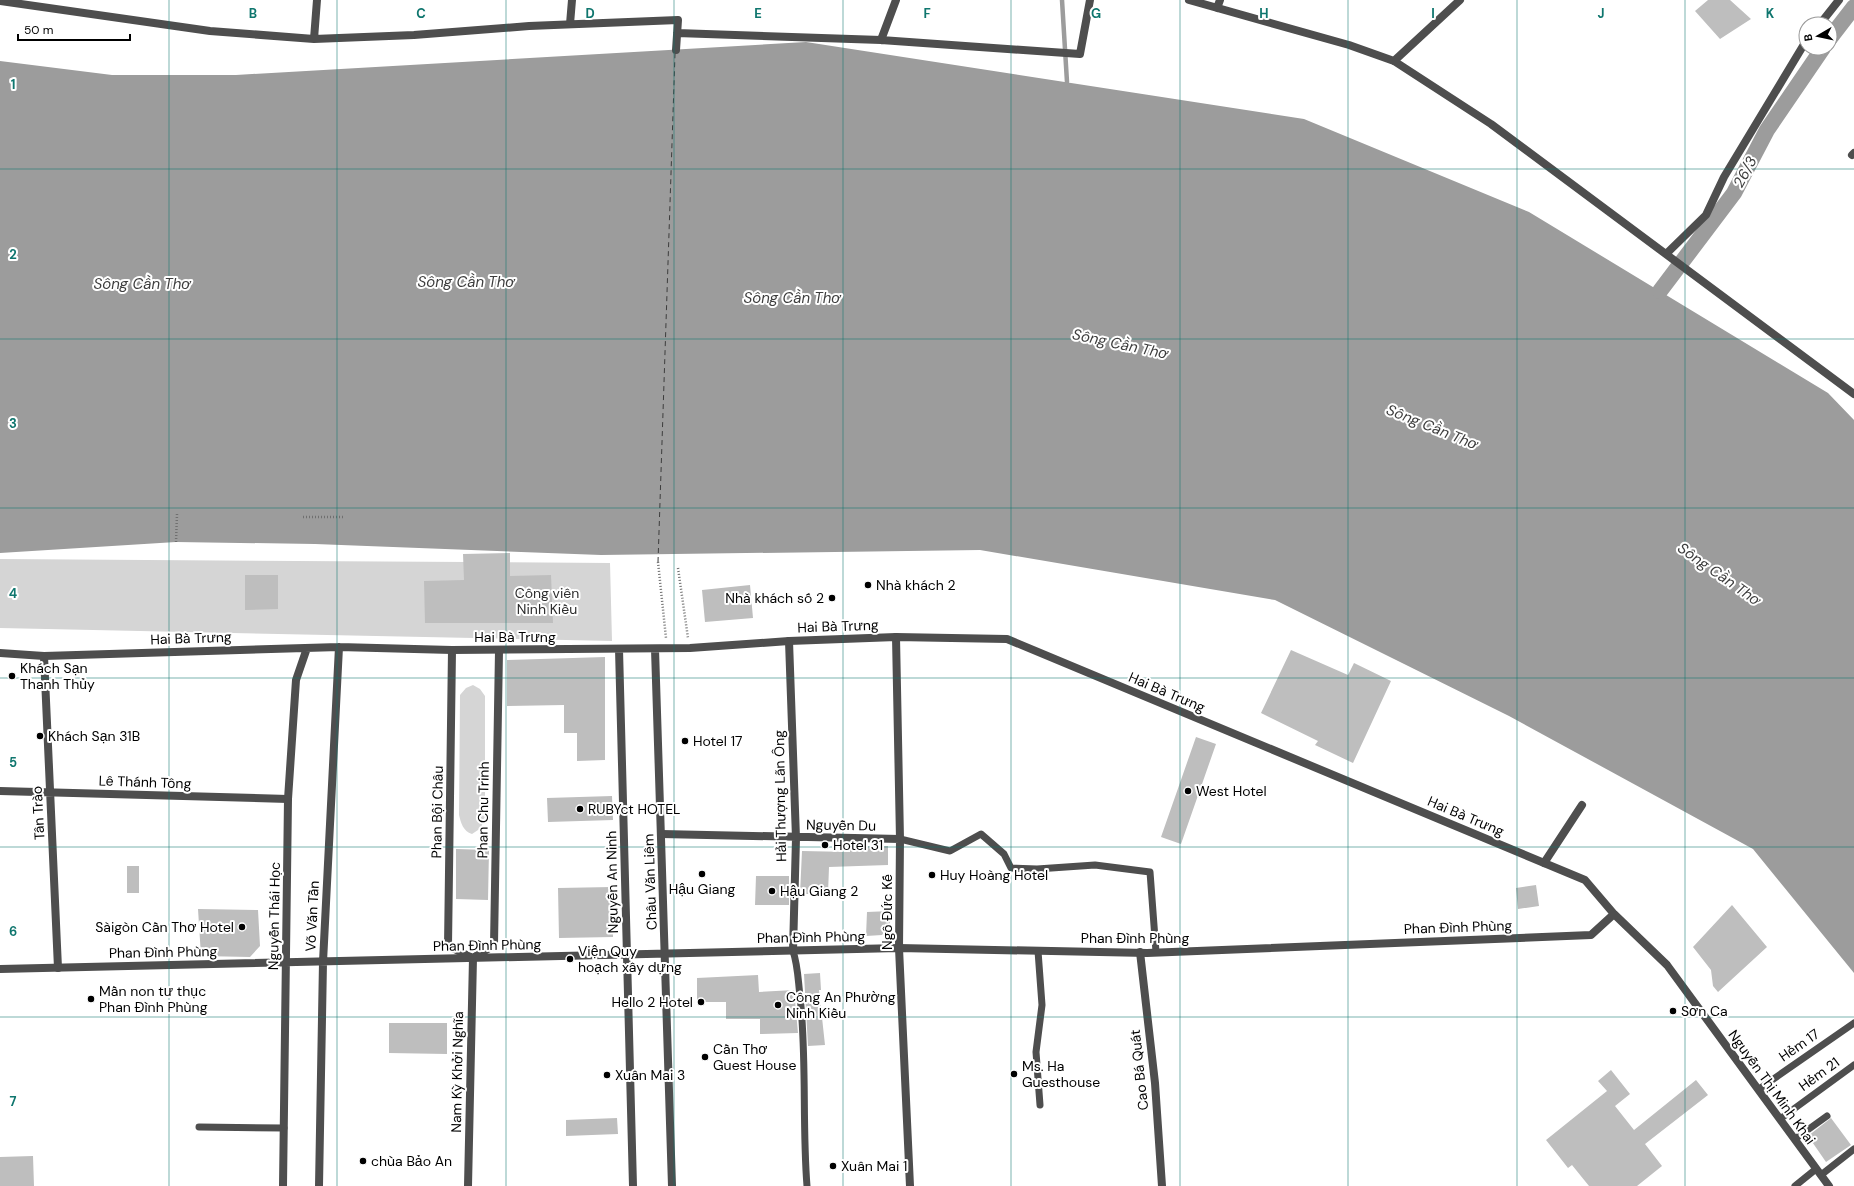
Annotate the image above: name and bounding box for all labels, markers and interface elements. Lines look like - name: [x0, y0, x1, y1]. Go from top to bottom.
- text: B: [249, 5, 257, 22]
- text: C: [416, 5, 426, 22]
- text: D: [585, 5, 595, 22]
- text: E: [754, 5, 762, 22]
- text: F: [923, 5, 931, 22]
- text: G: [1091, 5, 1101, 22]
- text: H: [1259, 5, 1269, 22]
- text: I: [1431, 5, 1435, 22]
- text: J: [1597, 5, 1605, 22]
- text: K: [1766, 5, 1775, 22]
- scale bar: [18, 16, 130, 42]
- north arrow: [1798, 16, 1838, 56]
- text: 50 m: [24, 22, 53, 38]
- text: B: [1801, 33, 1816, 42]
- text: 1: [11, 76, 15, 93]
- water label: 26/3: [1729, 153, 1762, 191]
- text: 2: [9, 246, 17, 263]
- water label: Sông Cần Thơ: [418, 272, 516, 292]
- water label: Sông Cần Thơ: [94, 274, 192, 294]
- water label: Sông Cần Thơ: [744, 288, 842, 308]
- water label: Sông Cần Thơ: [1071, 324, 1171, 364]
- water label: Sông Cần Thơ: [1383, 400, 1482, 455]
- text: 3: [9, 415, 17, 432]
- water label: Sông Cần Thơ: [1674, 538, 1766, 611]
- place label: Nhà khách 2: [876, 576, 956, 594]
- marker: Nhà khách 2: [863, 580, 873, 590]
- park label: Công viên Ninh Kiều: [515, 584, 579, 618]
- text: 4: [9, 585, 17, 602]
- place label: Nhà khách số 2: [725, 589, 824, 607]
- marker: Nhà khách số 2: [827, 593, 837, 603]
- street label: Hai Bà Trưng: [797, 616, 879, 636]
- street label: Hai Bà Trưng: [150, 628, 232, 648]
- street label: Hai Bà Trưng: [474, 628, 556, 646]
- place label: Khách Sạn Thanh Thủy: [20, 659, 95, 693]
- street label: Hai Bà Trưng: [1126, 668, 1208, 716]
- marker: Khách Sạn Thanh Thủy: [7, 671, 17, 681]
- place label: Khách Sạn 31B: [48, 727, 140, 745]
- street label: Hải Thượng Lãn Ông: [770, 730, 790, 862]
- marker: Khách Sạn 31B: [35, 731, 45, 741]
- place label: Hotel 17: [693, 732, 743, 750]
- marker: Hotel 17: [680, 736, 690, 746]
- text: 5: [9, 754, 17, 771]
- street label: Phan Chu Trinh: [473, 761, 493, 859]
- street label: Phan Bội Châu: [427, 766, 447, 858]
- street label: Lê Thánh Tông: [98, 771, 192, 793]
- place label: West Hotel: [1196, 782, 1267, 800]
- street label: Tân Trào: [28, 785, 48, 841]
- marker: West Hotel: [1183, 786, 1193, 796]
- street label: Hai Bà Trưng: [1425, 792, 1507, 840]
- place label: RUBYct HOTEL: [588, 800, 680, 818]
- marker: RUBYct HOTEL: [575, 804, 585, 814]
- street label: Nguyễn Du: [806, 815, 876, 835]
- street label: Nguyễn An Ninh: [602, 831, 622, 933]
- street label: Châu Văn Liêm: [639, 833, 661, 931]
- place label: Hotel 31: [833, 836, 883, 854]
- marker: Hotel 31: [820, 840, 830, 850]
- street label: Nguyễn Thái Học: [264, 862, 284, 970]
- place label: Huy Hoàng Hotel: [940, 866, 1048, 884]
- marker: Hậu Giang: [697, 869, 707, 879]
- marker: Huy Hoàng Hotel: [927, 870, 937, 880]
- street label: Ngô Đức Kế: [878, 874, 896, 950]
- street label: Võ Văn Tần: [301, 880, 323, 952]
- place label: Hậu Giang: [669, 880, 735, 898]
- place label: Hậu Giang 2: [780, 882, 858, 900]
- marker: Hậu Giang 2: [767, 886, 777, 896]
- street label: Phan Đình Phùng: [1403, 916, 1513, 938]
- place label: Sàigòn Cần Thơ Hotel: [95, 918, 234, 936]
- marker: Sàigòn Cần Thơ Hotel: [237, 922, 247, 932]
- text: 6: [9, 923, 17, 940]
- street label: Phan Đình Phùng: [757, 927, 866, 947]
- street label: Phan Đình Phùng: [1081, 929, 1189, 947]
- street label: Phan Đình Phùng: [433, 935, 542, 955]
- street label: Phan Đình Phùng: [109, 942, 218, 962]
- place label: Viện Quy hoạch xây dựng: [578, 942, 682, 976]
- marker: Viện Quy hoạch xây dựng: [565, 954, 575, 964]
- place label: Mần non tư thục Phan Đình Phùng: [99, 982, 208, 1016]
- place label: Công An Phường Ninh Kiều: [786, 988, 896, 1022]
- place label: Hello 2 Hotel: [612, 993, 693, 1011]
- marker: Mần non tư thục Phan Đình Phùng: [86, 994, 96, 1004]
- marker: Hello 2 Hotel: [696, 997, 706, 1007]
- marker: Công An Phường Ninh Kiều: [773, 1000, 783, 1010]
- place label: Sơn Ca: [1681, 1002, 1728, 1020]
- marker: Sơn Ca: [1668, 1006, 1678, 1016]
- street label: Nam Kỳ Khởi Nghĩa: [447, 1011, 467, 1133]
- street label: Hẻm 17: [1775, 1025, 1823, 1065]
- street label: Nguyễn Thị Minh Khai: [1724, 1026, 1820, 1148]
- street label: Cao Bá Quát: [1126, 1029, 1152, 1111]
- place label: Cần Thơ Guest House: [713, 1040, 796, 1074]
- marker: Cần Thơ Guest House: [700, 1052, 710, 1062]
- street label: Hẻm 21: [1795, 1053, 1843, 1095]
- place label: Ms. Ha Guesthouse: [1022, 1057, 1100, 1091]
- place label: Xuân Mai 3: [615, 1066, 685, 1084]
- marker: Ms. Ha Guesthouse: [1009, 1069, 1019, 1079]
- marker: Xuân Mai 3: [602, 1070, 612, 1080]
- text: 7: [10, 1093, 17, 1110]
- place label: chùa Bảo An: [371, 1152, 452, 1170]
- marker: chùa Bảo An: [358, 1156, 368, 1166]
- place label: Xuân Mai 1: [841, 1157, 907, 1175]
- marker: Xuân Mai 1: [828, 1161, 838, 1171]

